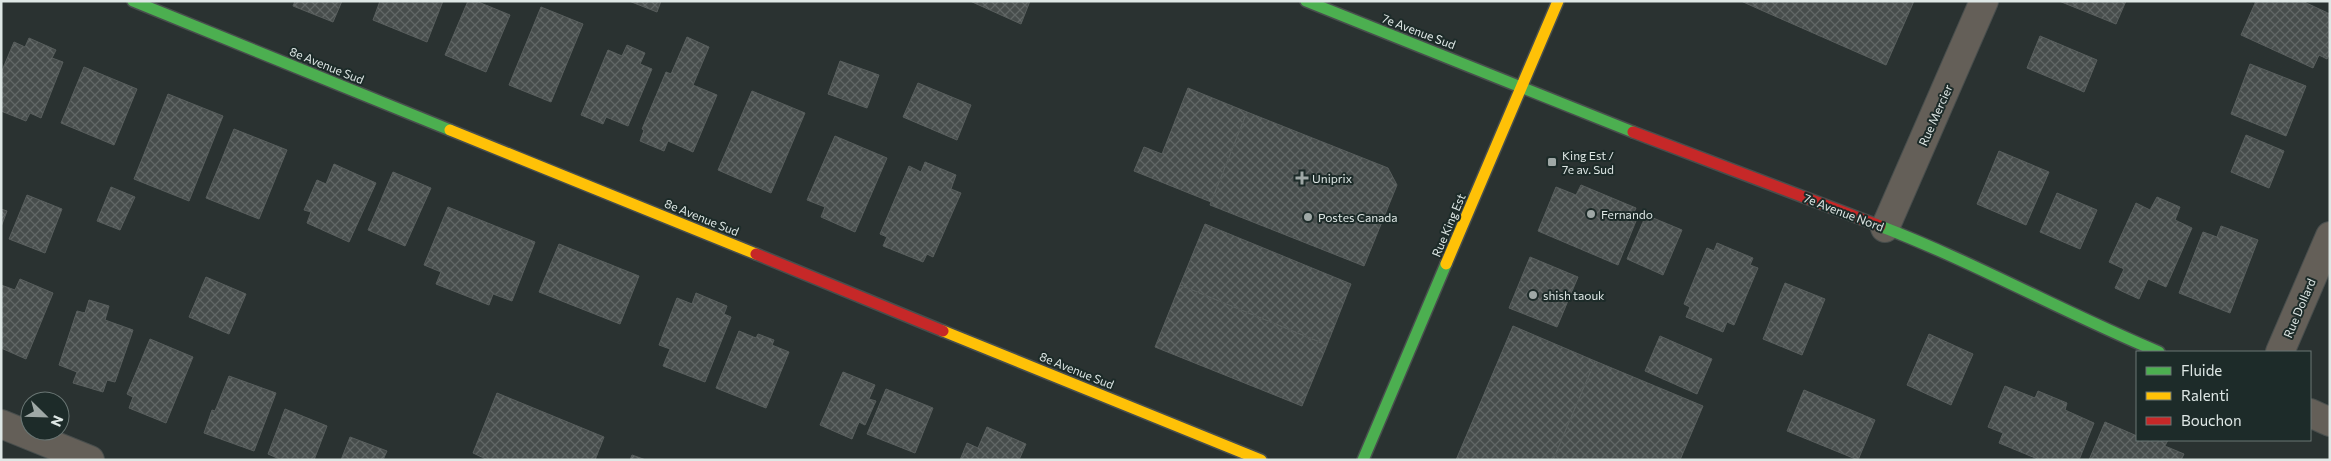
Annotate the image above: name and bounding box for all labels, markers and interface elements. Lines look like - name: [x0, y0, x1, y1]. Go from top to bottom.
- street label: 7e Avenue Sud: [1380, 11, 1458, 51]
- street label: 8e Avenue Sud: [288, 44, 366, 86]
- street label: Rue Mercier: [1915, 82, 1955, 148]
- place label: King Est / 7e av. Sud: [1562, 148, 1614, 176]
- marker: King Est / 7e av. Sud: [1546, 156, 1558, 168]
- place label: Uniprix: [1312, 171, 1353, 185]
- marker: Uniprix: [1296, 172, 1308, 184]
- street label: 7e Avenue Nord: [1802, 190, 1886, 234]
- street label: Rue King Est: [1428, 191, 1468, 259]
- street label: 8e Avenue Sud: [663, 196, 741, 238]
- place label: Fernando: [1601, 207, 1653, 221]
- marker: Fernando: [1585, 208, 1597, 220]
- place label: Postes Canada: [1318, 210, 1398, 224]
- marker: Postes Canada: [1302, 211, 1314, 223]
- street label: Rue Dollard: [2280, 276, 2318, 340]
- place label: shish taouk: [1543, 288, 1605, 302]
- marker: shish taouk: [1527, 289, 1539, 301]
- street label: 8e Avenue Sud: [1038, 349, 1116, 391]
- legend: [2136, 351, 2311, 441]
- text: Fluide: [2181, 361, 2222, 379]
- text: Ralenti: [2181, 386, 2229, 404]
- north arrow: [20, 391, 70, 441]
- text: Bouchon: [2181, 411, 2242, 429]
- text: N: [48, 413, 67, 429]

